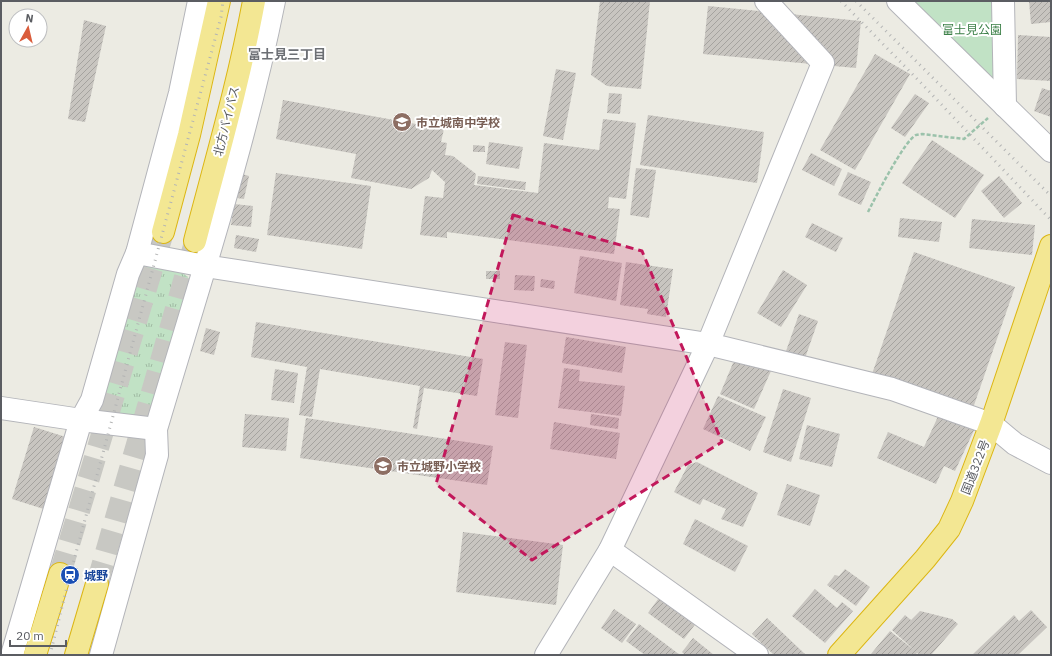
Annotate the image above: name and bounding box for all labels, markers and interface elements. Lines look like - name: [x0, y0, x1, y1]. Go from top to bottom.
- north arrow: [8, 8, 48, 48]
- text: N: [24, 11, 34, 26]
- park label: 富士見公園: [942, 22, 1002, 37]
- district label: 富士見三丁目: [248, 46, 326, 63]
- street label: 北方バイパス: [210, 84, 242, 158]
- school or university icon: 市立城南中学校: [391, 111, 413, 133]
- place label: 市立城南中学校: [416, 115, 500, 130]
- street label: 国道322号: [958, 437, 992, 497]
- school or university icon: 市立城野小学校: [372, 455, 394, 477]
- place label: 市立城野小学校: [397, 459, 481, 474]
- station icon: 城野: [59, 564, 81, 586]
- place label: 城野: [84, 568, 108, 583]
- scale bar: [10, 622, 66, 648]
- text: 20 m: [16, 628, 44, 643]

